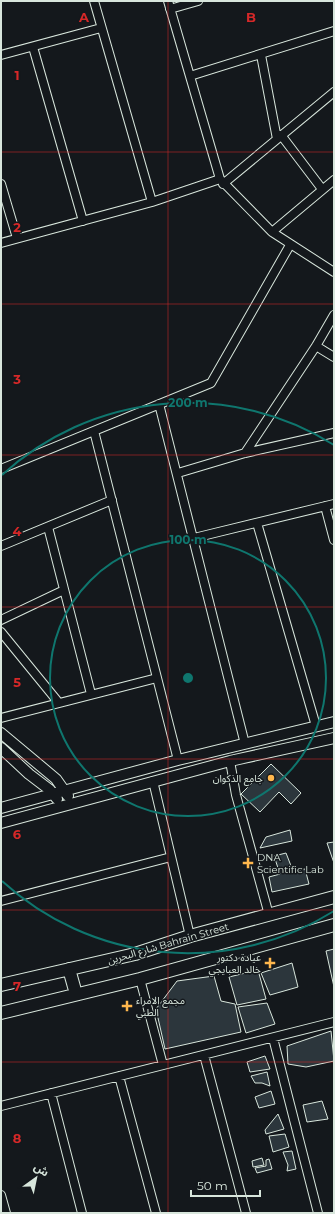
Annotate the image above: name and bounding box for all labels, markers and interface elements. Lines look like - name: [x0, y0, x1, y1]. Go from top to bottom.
- text: A: [78, 9, 90, 25]
- text: B: [246, 9, 256, 25]
- text: 1: [14, 67, 20, 83]
- text: 2: [13, 219, 21, 235]
- text: 3: [12, 371, 21, 387]
- text: 200 m: [168, 395, 208, 410]
- text: 4: [13, 523, 22, 539]
- text: 100 m: [170, 532, 206, 547]
- centre of rings: [181, 671, 195, 685]
- text: 5: [13, 674, 21, 690]
- place label: جامع الذكوان: [213, 772, 263, 786]
- marker: جامع الذكوان: [266, 773, 276, 783]
- text: 6: [13, 826, 22, 842]
- place label: DNA Scientific Lab: [257, 851, 324, 876]
- marker: DNA Scientific Lab: [242, 857, 254, 869]
- street label: شارع البحرين Bahrain Street: [106, 920, 231, 968]
- place label: عيادة دكتور خالد العبايجي: [208, 951, 261, 977]
- marker: عيادة دكتور خالد العبايجي: [264, 957, 276, 969]
- text: 7: [13, 978, 21, 994]
- place label: مجمع الامراء الطبي: [136, 994, 185, 1020]
- marker: مجمع الامراء الطبي: [121, 1000, 133, 1012]
- text: 8: [13, 1130, 22, 1146]
- north arrow: [16, 1158, 56, 1198]
- text: ش: [31, 1160, 52, 1180]
- scale bar: [191, 1172, 260, 1198]
- text: 50 m: [197, 1178, 228, 1193]

